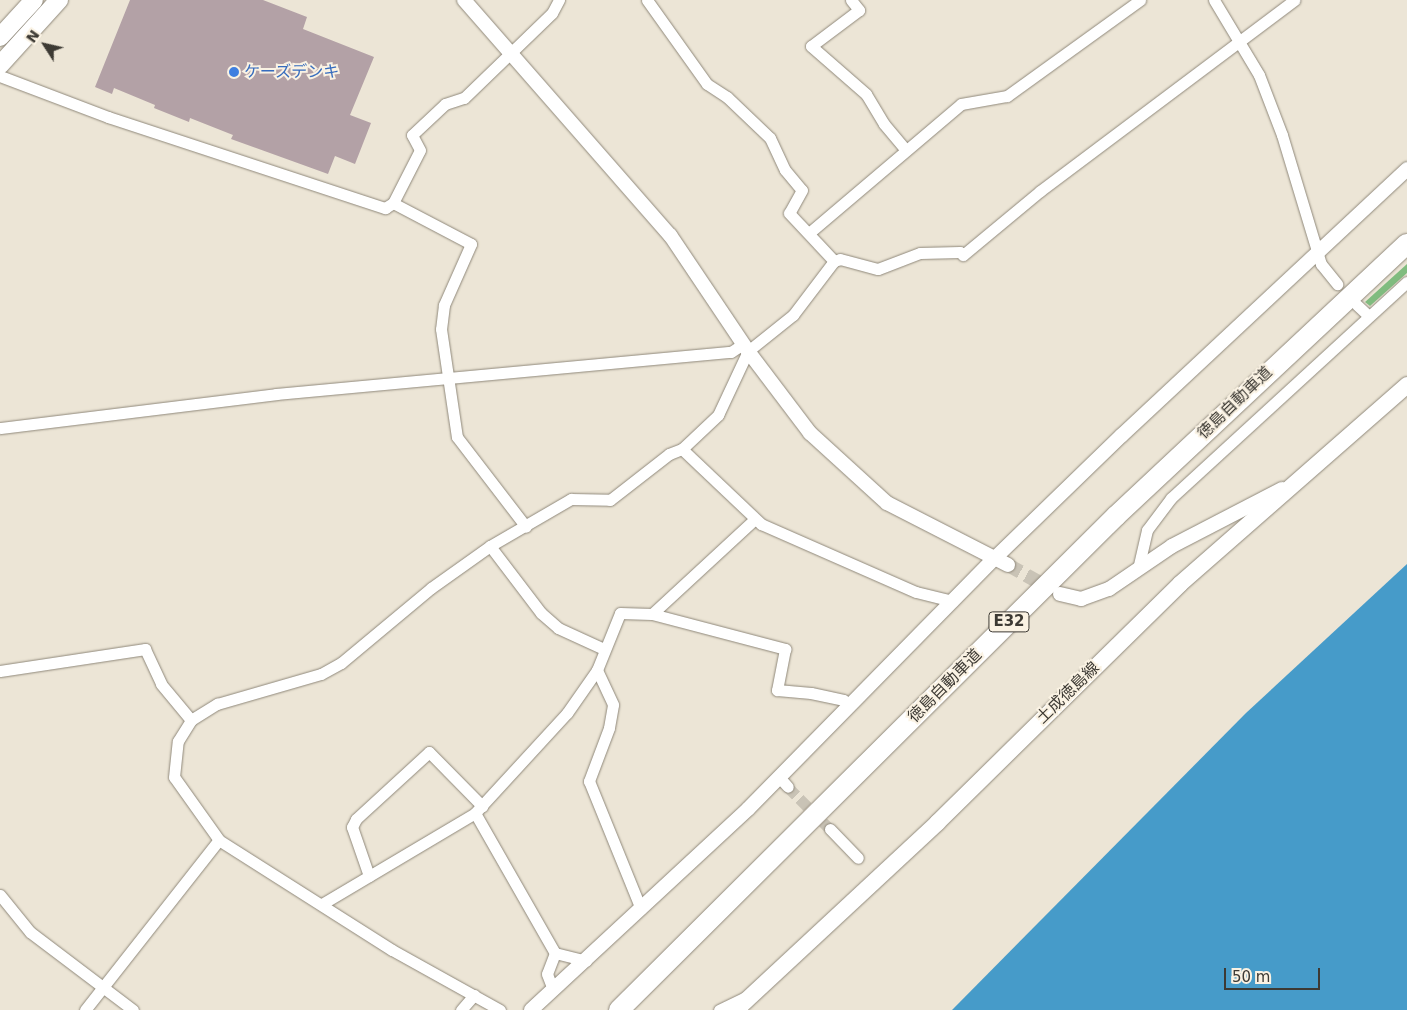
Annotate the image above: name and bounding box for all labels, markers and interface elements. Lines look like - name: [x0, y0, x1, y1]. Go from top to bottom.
- north arrow: [20, 20, 70, 70]
- text: N: [23, 27, 43, 46]
- place label: ケーズデンキ: [244, 62, 340, 82]
- marker: ケーズデンキ: [228, 66, 240, 78]
- street label: 徳島自動車道: [1194, 363, 1276, 443]
- road number: E32: [988, 610, 1030, 634]
- street label: 徳島自動車道: [904, 645, 986, 727]
- street label: 土成徳島線: [1033, 658, 1103, 728]
- scale bar: [1227, 958, 1323, 990]
- text: 50 m: [1232, 968, 1270, 986]

